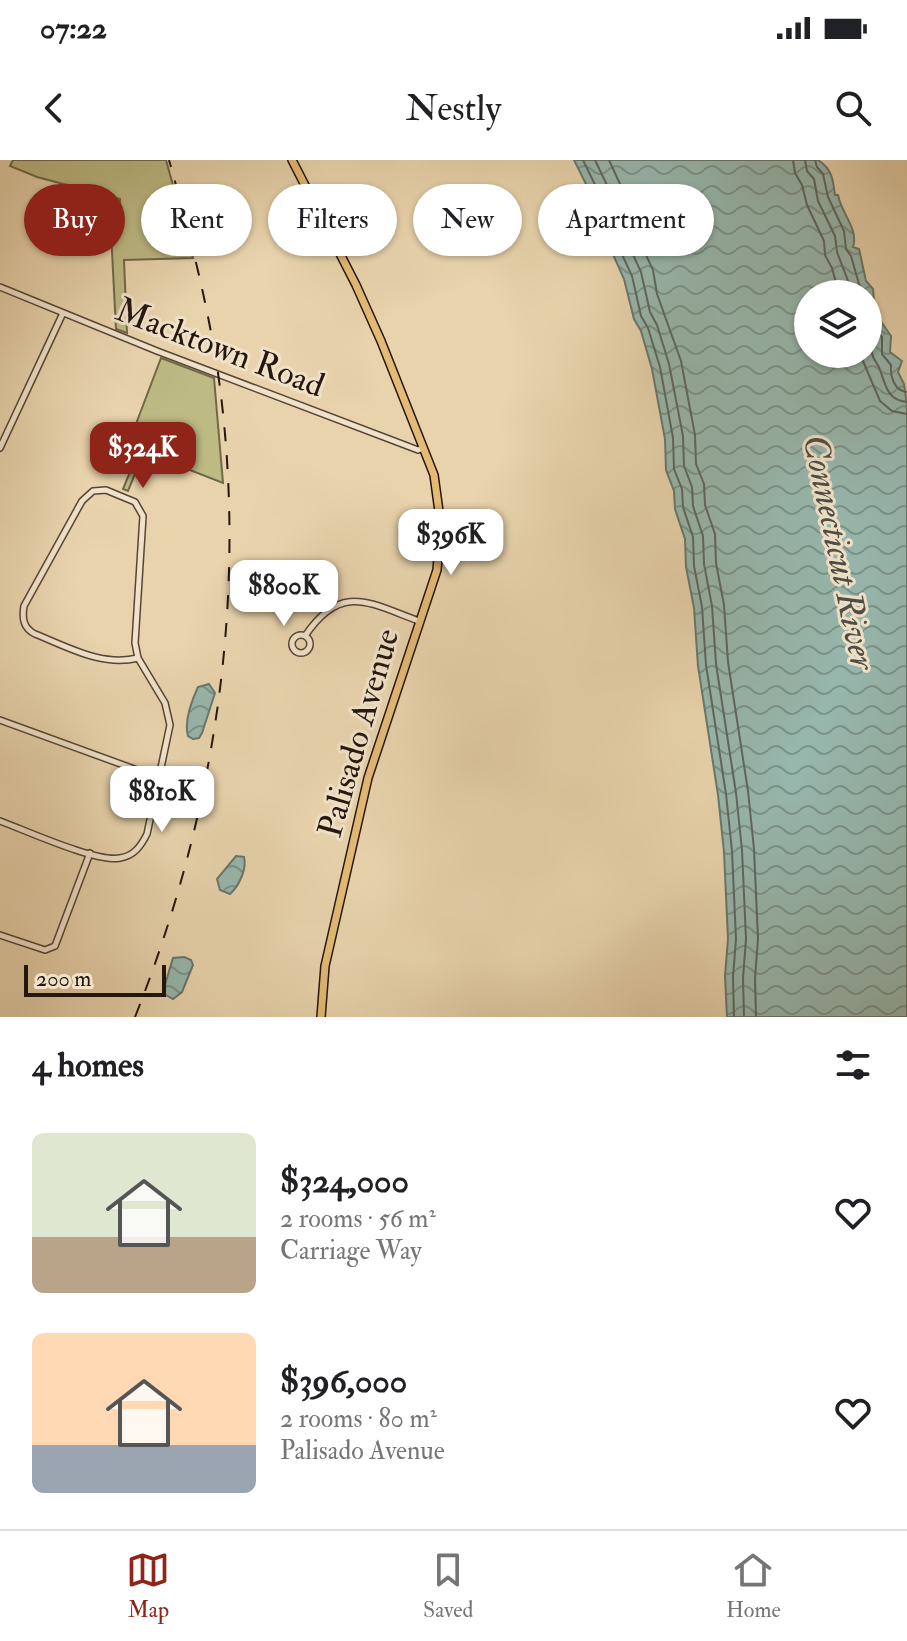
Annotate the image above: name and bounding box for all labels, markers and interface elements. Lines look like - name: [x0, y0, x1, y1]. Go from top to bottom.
- text: 07:22: [40, 10, 107, 47]
- icon: back: [32, 86, 76, 130]
- text: Nestly: [406, 86, 501, 131]
- icon: search: [831, 86, 875, 130]
- chip: Buy: [24, 184, 125, 256]
- chip: Rent: [141, 184, 252, 256]
- chip: Filters: [268, 184, 397, 256]
- chip: New: [413, 184, 522, 256]
- chip: Apartment: [538, 184, 714, 256]
- map controls: [794, 280, 882, 368]
- button: layers: [794, 280, 882, 368]
- street label: Macktown Road: [110, 288, 331, 408]
- pin: $324K: [87, 422, 199, 490]
- water label: Connecticut River: [792, 430, 886, 675]
- text: $324K: [108, 432, 178, 464]
- pin: $396K: [395, 509, 507, 577]
- text: $396K: [416, 519, 486, 551]
- pin: $800K: [228, 560, 340, 628]
- text: $800K: [248, 570, 320, 602]
- street label: Palisado Avenue: [309, 624, 409, 842]
- pin: $810K: [106, 766, 218, 834]
- text: $810K: [128, 776, 196, 808]
- scale bar: [24, 961, 166, 997]
- text: 200 m: [36, 965, 91, 993]
- icon: filters: [831, 1043, 875, 1087]
- text: 4 homes: [32, 1044, 144, 1087]
- text: $324,000: [280, 1160, 409, 1203]
- icon: home: [96, 1165, 192, 1261]
- icon: heart: [831, 1191, 875, 1235]
- text: 2 rooms · 56 m²: [280, 1203, 436, 1235]
- text: Carriage Way: [280, 1235, 422, 1267]
- text: $396,000: [280, 1360, 407, 1403]
- icon: home: [96, 1365, 192, 1461]
- icon: heart: [831, 1391, 875, 1435]
- text: 2 rooms · 80 m²: [280, 1403, 437, 1435]
- text: Palisado Avenue: [280, 1435, 445, 1467]
- tab: Map: [126, 1548, 170, 1624]
- tab: Saved: [423, 1548, 473, 1624]
- tab: Home: [726, 1548, 781, 1624]

